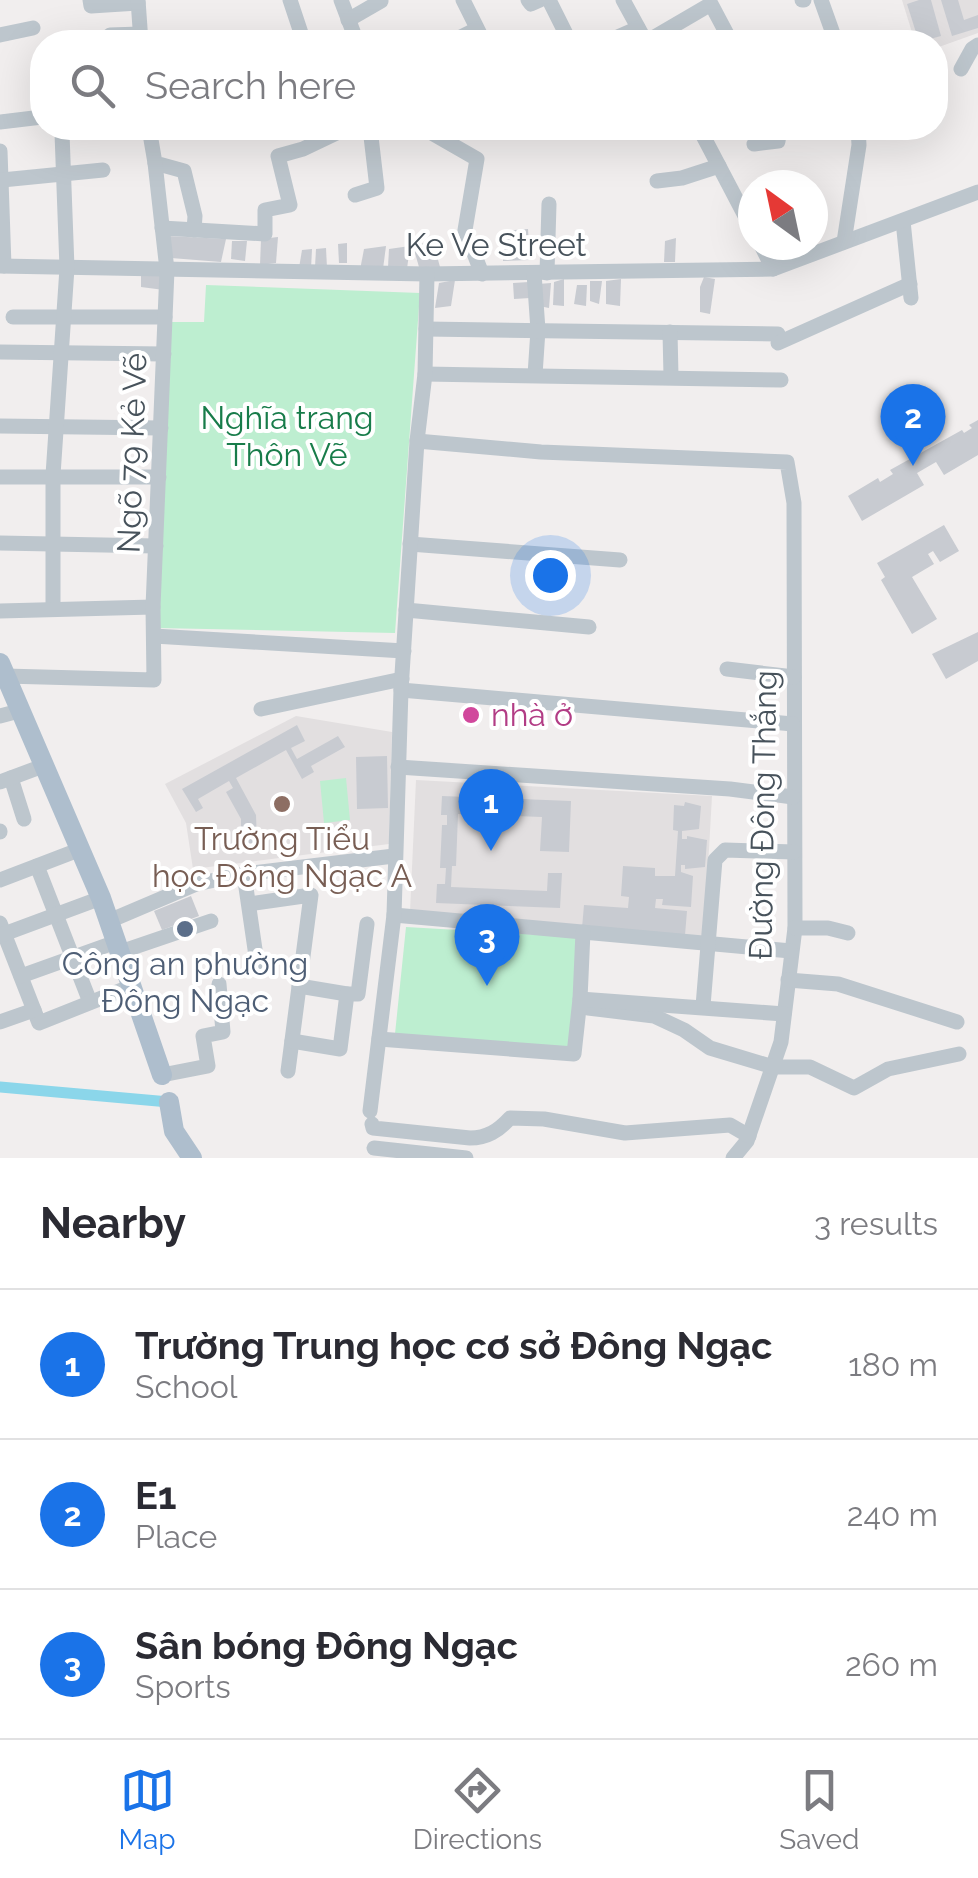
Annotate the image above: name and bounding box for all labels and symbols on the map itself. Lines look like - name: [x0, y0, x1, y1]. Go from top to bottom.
- north arrow: [738, 170, 828, 260]
- street label: Ke Ve Street: [406, 226, 587, 263]
- street label: Ngõ 79 Kẻ Vẽ: [110, 352, 153, 554]
- pin: 2: [880, 384, 946, 466]
- park label: Nghĩa trang Thôn Vẽ: [200, 399, 374, 473]
- your location: [525, 550, 576, 601]
- street label: Đường Đông Thắng: [741, 670, 784, 960]
- place label: nhà ở: [491, 696, 573, 733]
- marker: nhà ở: [460, 704, 482, 726]
- pin: 1: [458, 768, 524, 851]
- marker: Trường Tiểu học Đông Ngạc A: [271, 793, 293, 815]
- place label: Trường Tiểu học Đông Ngạc A: [152, 820, 412, 894]
- pin: 3: [454, 904, 520, 986]
- marker: Công an phường Đông Ngạc: [174, 918, 196, 940]
- place label: Công an phường Đông Ngạc: [62, 945, 308, 1019]

